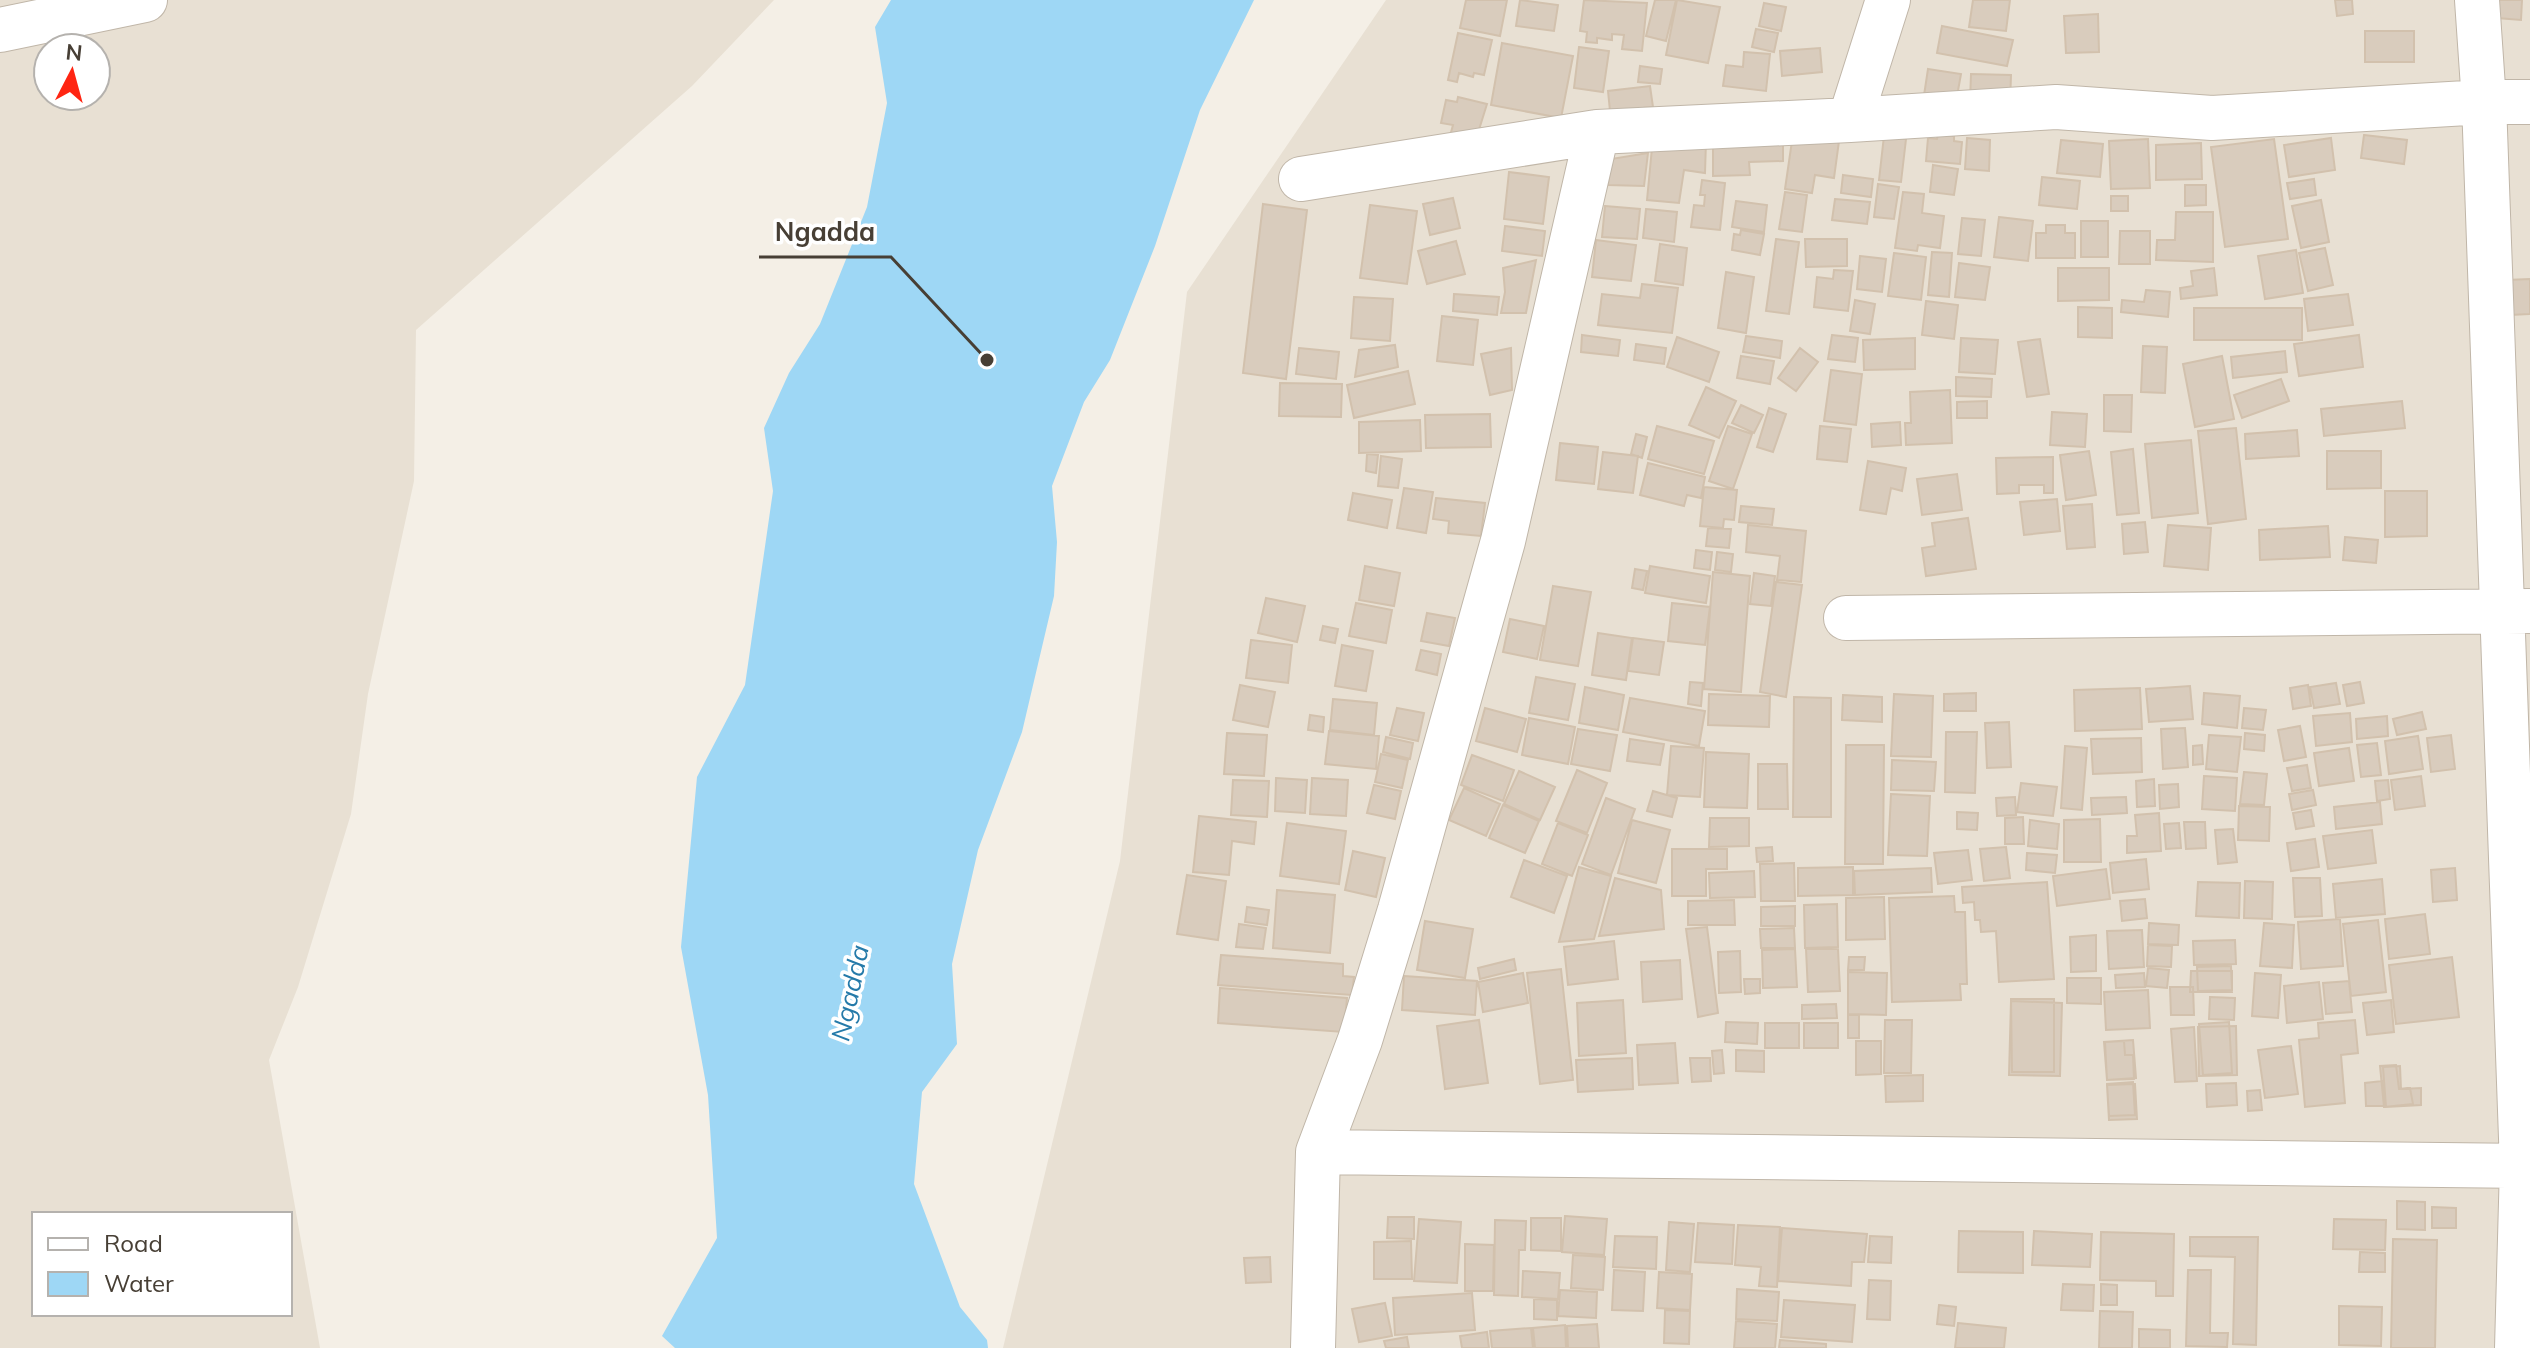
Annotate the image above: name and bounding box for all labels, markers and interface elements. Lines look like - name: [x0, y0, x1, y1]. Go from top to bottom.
- north arrow: [32, 32, 112, 112]
- text: N: [64, 37, 84, 67]
- callout: Ngadda: [759, 207, 891, 257]
- text: Ngadda: [775, 215, 875, 248]
- water label: Ngadda: [823, 942, 876, 1044]
- legend: [32, 1212, 292, 1316]
- text: Road: [104, 1228, 163, 1258]
- text: Water: [104, 1268, 174, 1298]

